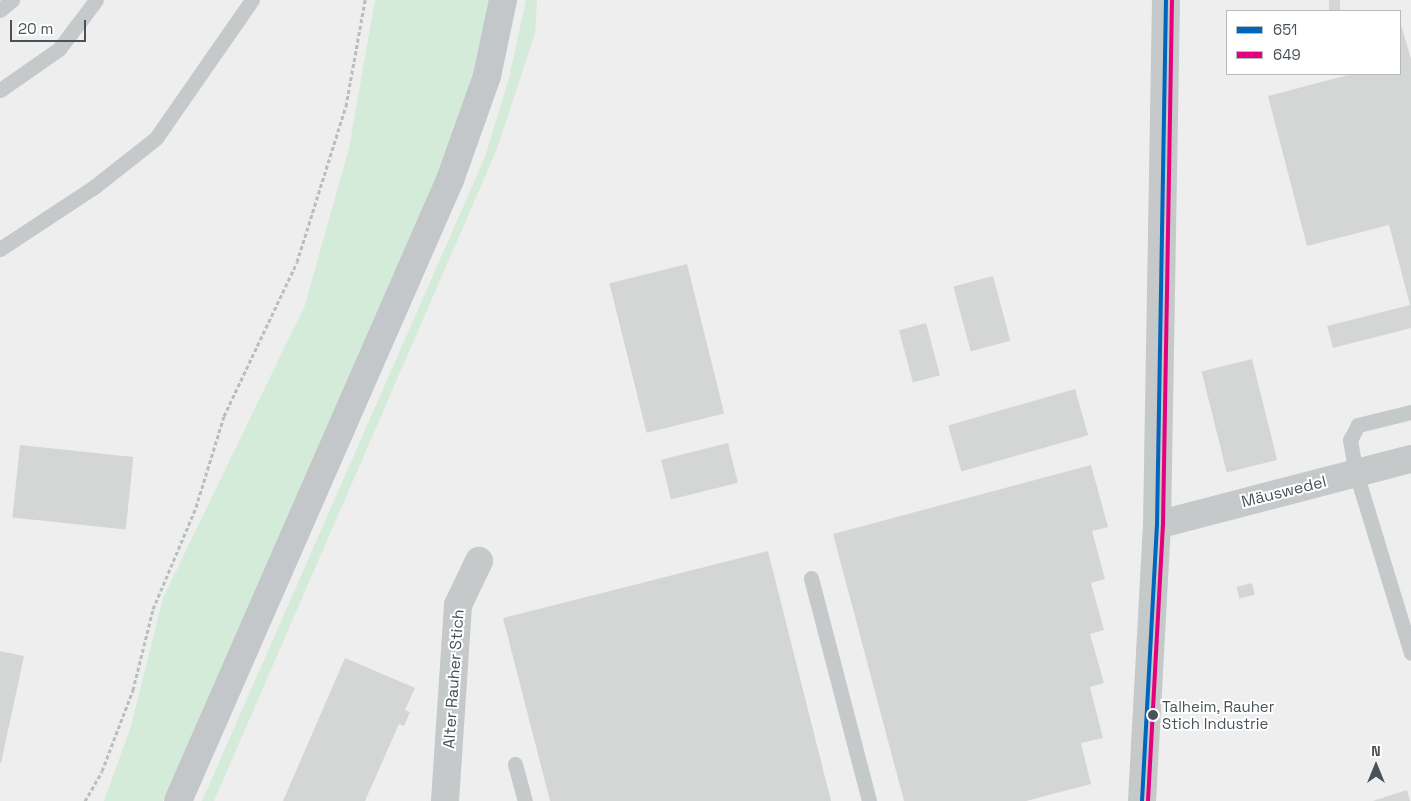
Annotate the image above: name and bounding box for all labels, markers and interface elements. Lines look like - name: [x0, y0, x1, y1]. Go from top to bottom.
- scale bar: [12, 10, 89, 42]
- legend: [1226, 10, 1401, 75]
- text: 20 m: [18, 19, 53, 38]
- text: 651: [1273, 20, 1297, 39]
- text: 649: [1273, 45, 1301, 64]
- street label: Mäuswedel: [1240, 472, 1328, 512]
- street label: Alter Rauher Stich: [440, 609, 468, 749]
- place label: Talheim, Rauher Stich Industrie: [1162, 697, 1275, 732]
- marker: Talheim, Rauher Stich Industrie: [1148, 710, 1158, 720]
- north arrow: [1351, 741, 1401, 791]
- text: N: [1371, 742, 1381, 760]

